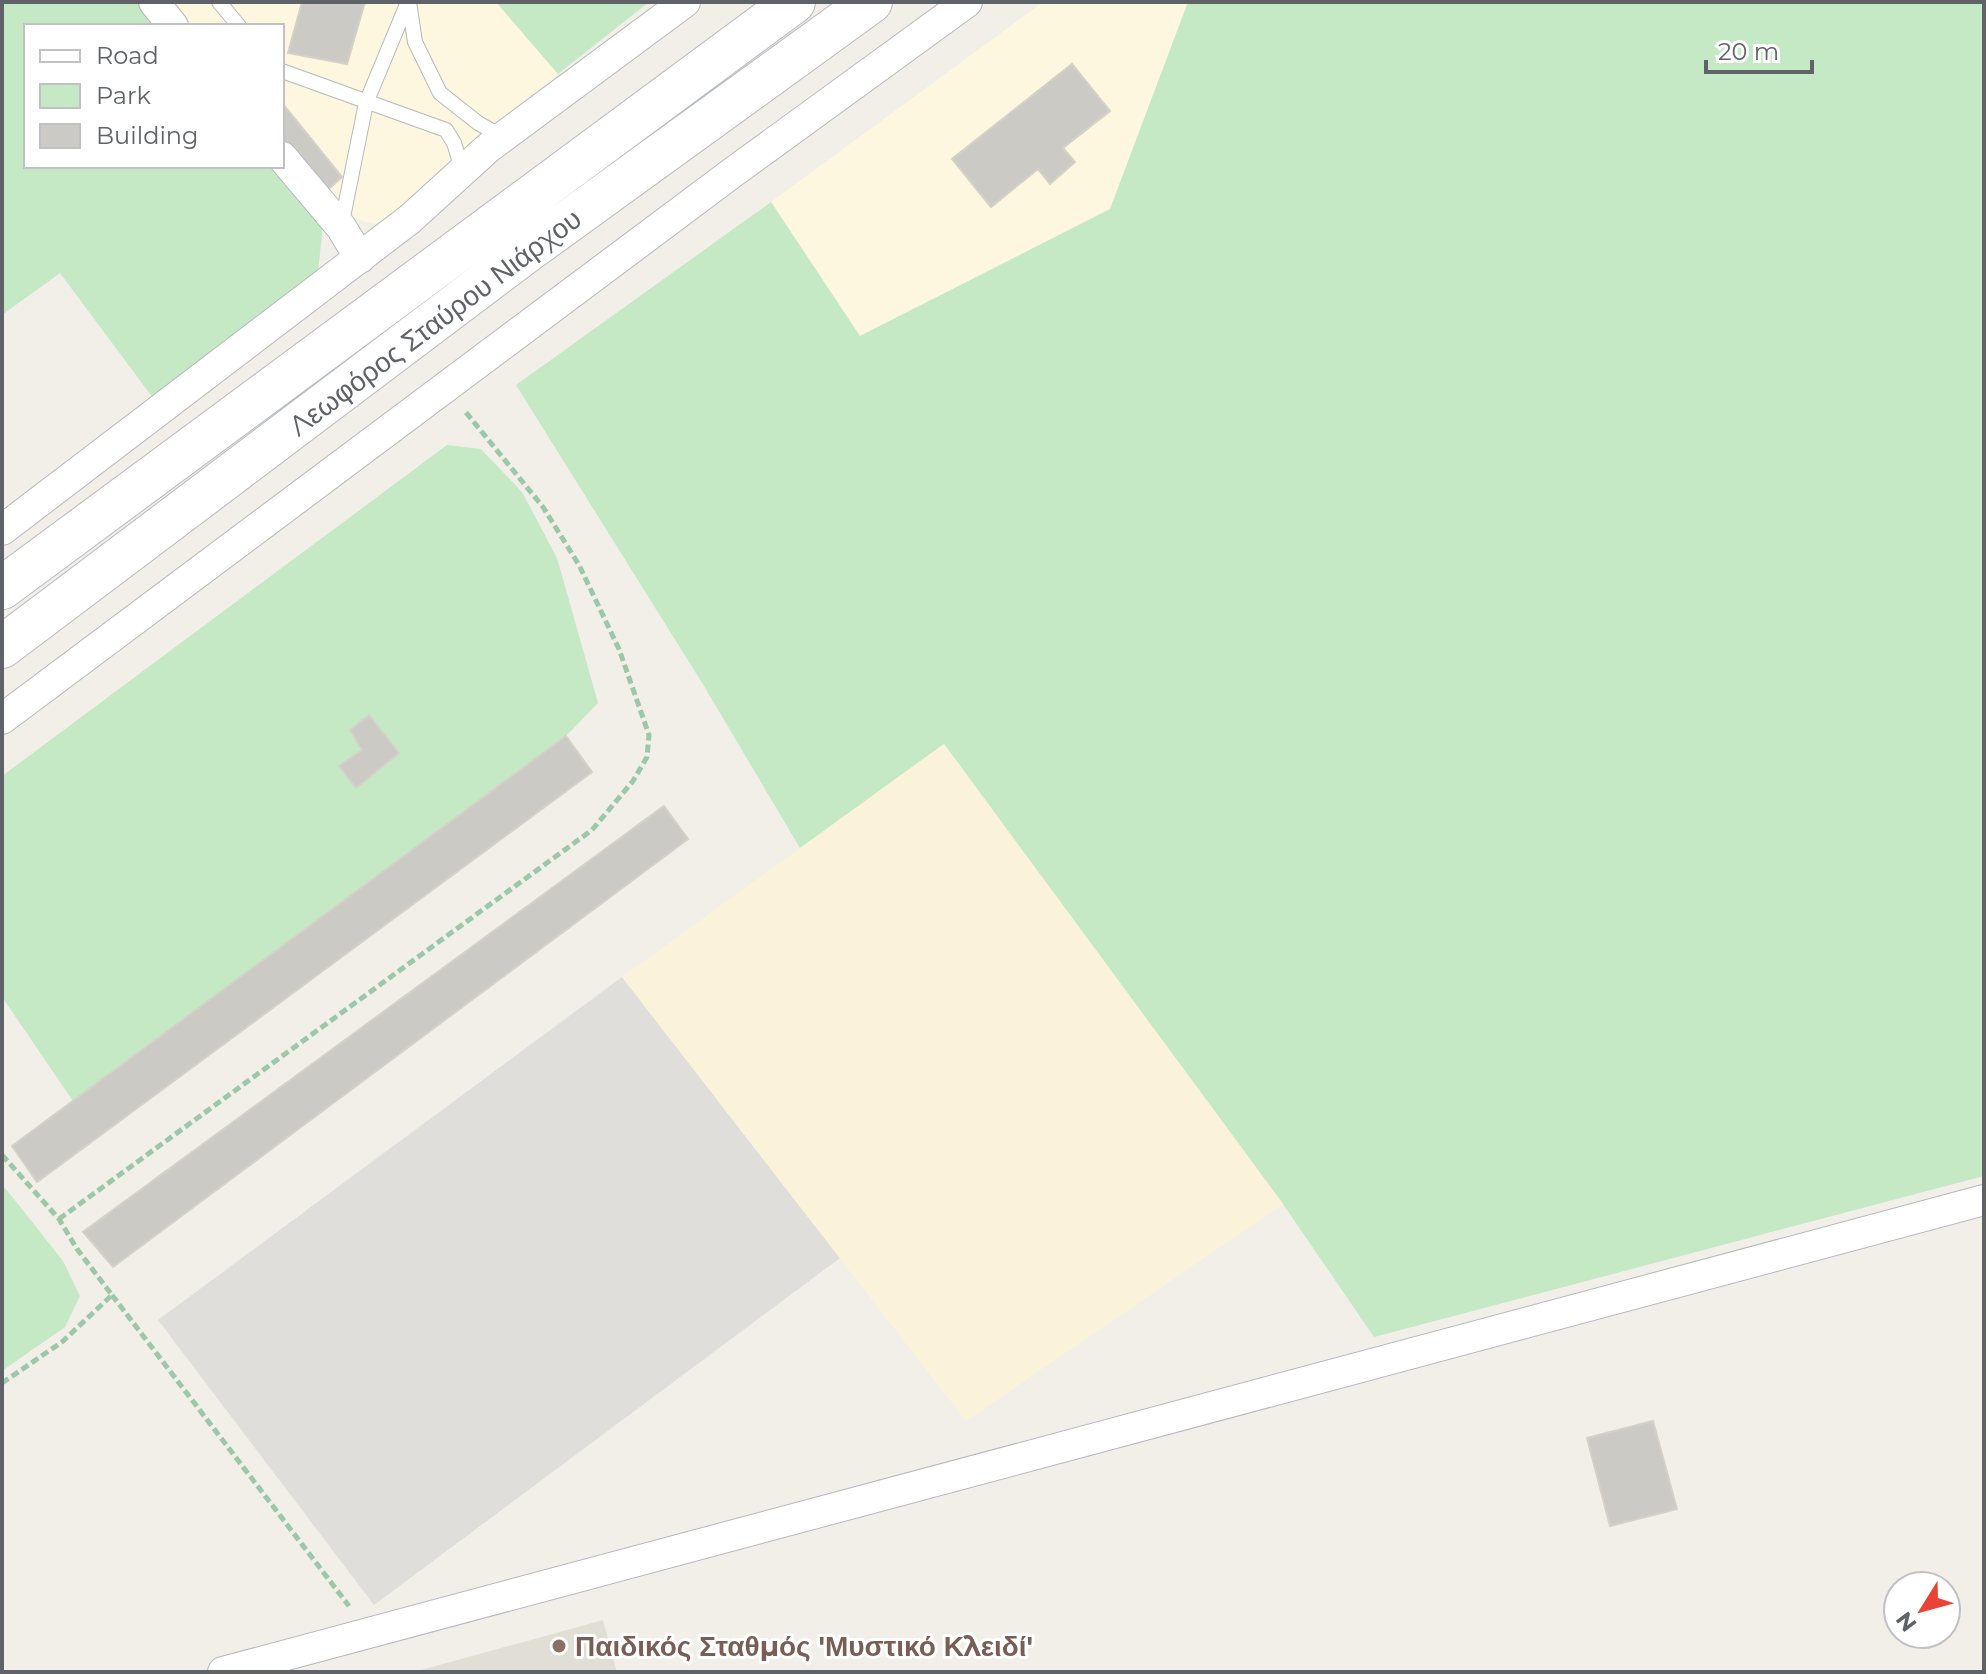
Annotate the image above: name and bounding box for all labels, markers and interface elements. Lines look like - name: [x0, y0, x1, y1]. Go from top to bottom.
- legend: [24, 24, 284, 168]
- scale bar: [1706, 24, 1812, 74]
- text: 20 m: [1718, 37, 1779, 66]
- text: Road: [96, 41, 159, 70]
- text: Park: [96, 81, 151, 110]
- text: Building: [96, 121, 199, 150]
- street label: Λεωφόρος Σταύρου Νιάρχου: [282, 201, 588, 443]
- north arrow: [1882, 1570, 1962, 1650]
- text: N: [1890, 1607, 1923, 1637]
- place label: Παιδικός Σταθμός 'Μυστικό Κλειδί': [575, 1629, 1033, 1663]
- marker: Παιδικός Σταθμός 'Μυστικό Κλειδί': [550, 1637, 568, 1655]

